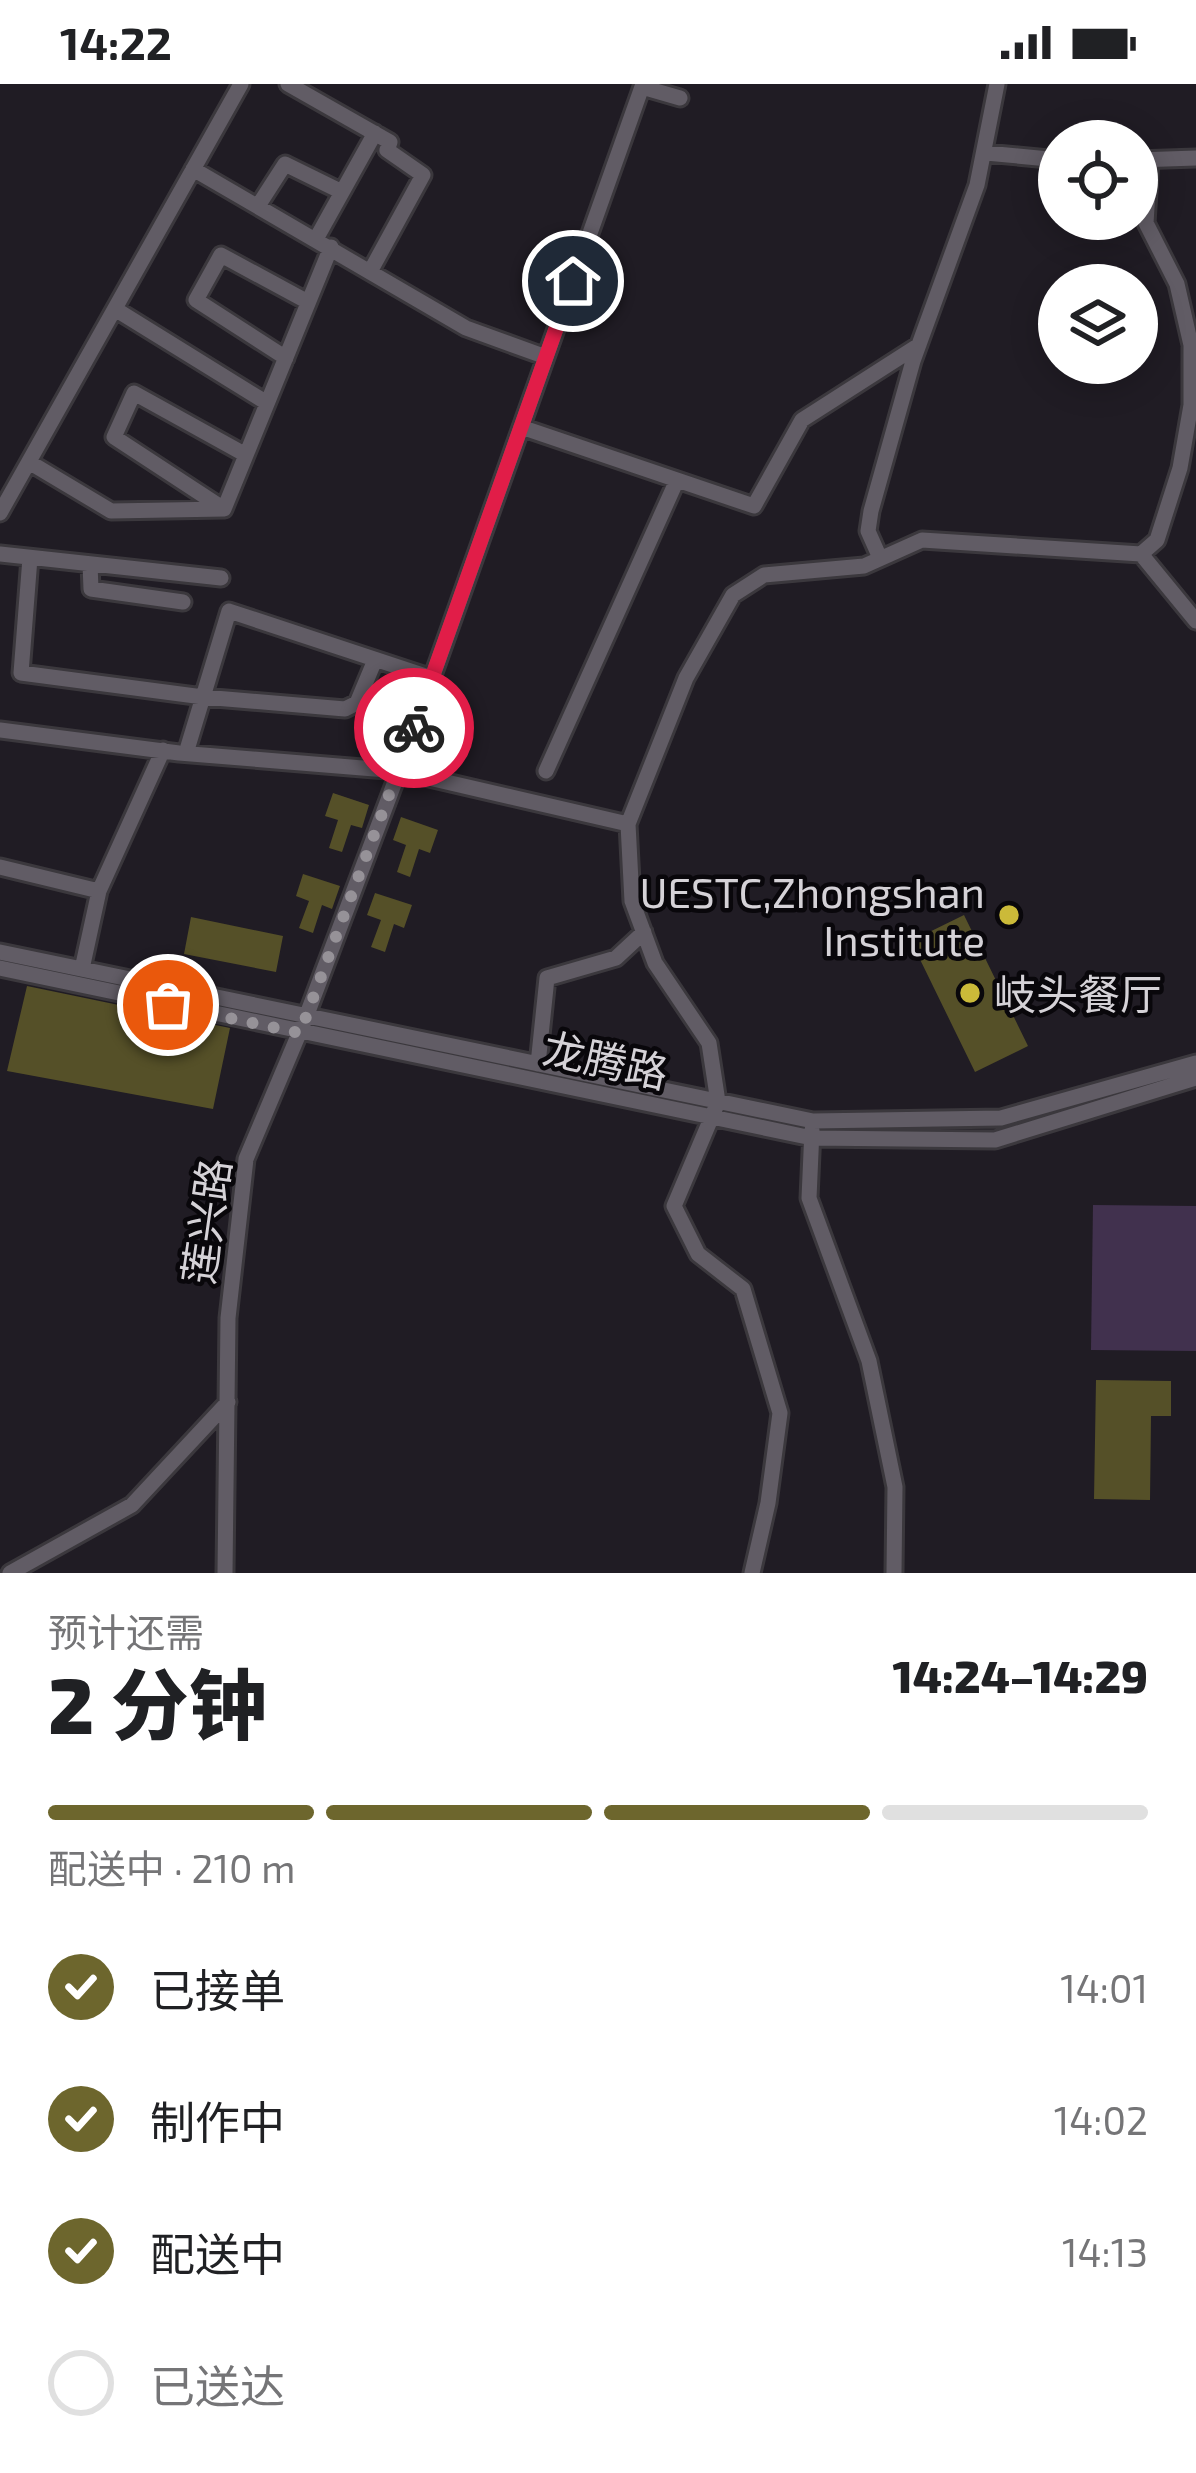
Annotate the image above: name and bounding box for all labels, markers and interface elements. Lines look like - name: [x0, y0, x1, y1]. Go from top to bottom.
- text: 14:22: [60, 15, 172, 69]
- map controls: [1038, 120, 1158, 384]
- button: locate: [1038, 120, 1158, 240]
- pin: [522, 230, 624, 332]
- icon: home: [540, 248, 606, 314]
- button: layers: [1038, 264, 1158, 384]
- courier: [354, 668, 474, 788]
- icon: bike: [381, 695, 447, 761]
- place label: UESTC,Zhongshan Institute: [640, 866, 985, 964]
- marker: UESTC,Zhongshan Institute: [996, 902, 1022, 928]
- pin: [117, 954, 219, 1056]
- place label: 岐头餐厅: [994, 968, 1162, 1018]
- icon: bag: [135, 972, 201, 1038]
- marker: 岐头餐厅: [957, 980, 983, 1006]
- street label: 龙腾路: [539, 1021, 673, 1097]
- street label: 莲兴路: [171, 1155, 239, 1287]
- text: 预计还需: [48, 1608, 204, 1655]
- text: 14:24–14:29: [892, 1648, 1148, 1702]
- text: 2 分钟: [48, 1656, 267, 1750]
- text: 配送中 · 210 m: [48, 1844, 295, 1891]
- icon: check: [48, 1954, 114, 2020]
- text: 已接单: [150, 1962, 285, 2016]
- text: 14:01: [1060, 1964, 1148, 2011]
- icon: check: [48, 2086, 114, 2152]
- text: 制作中: [150, 2094, 285, 2148]
- text: 14:02: [1054, 2096, 1148, 2143]
- icon: check: [48, 2218, 114, 2284]
- text: 配送中: [150, 2226, 285, 2280]
- text: 14:13: [1062, 2228, 1148, 2275]
- text: 已送达: [150, 2358, 285, 2412]

